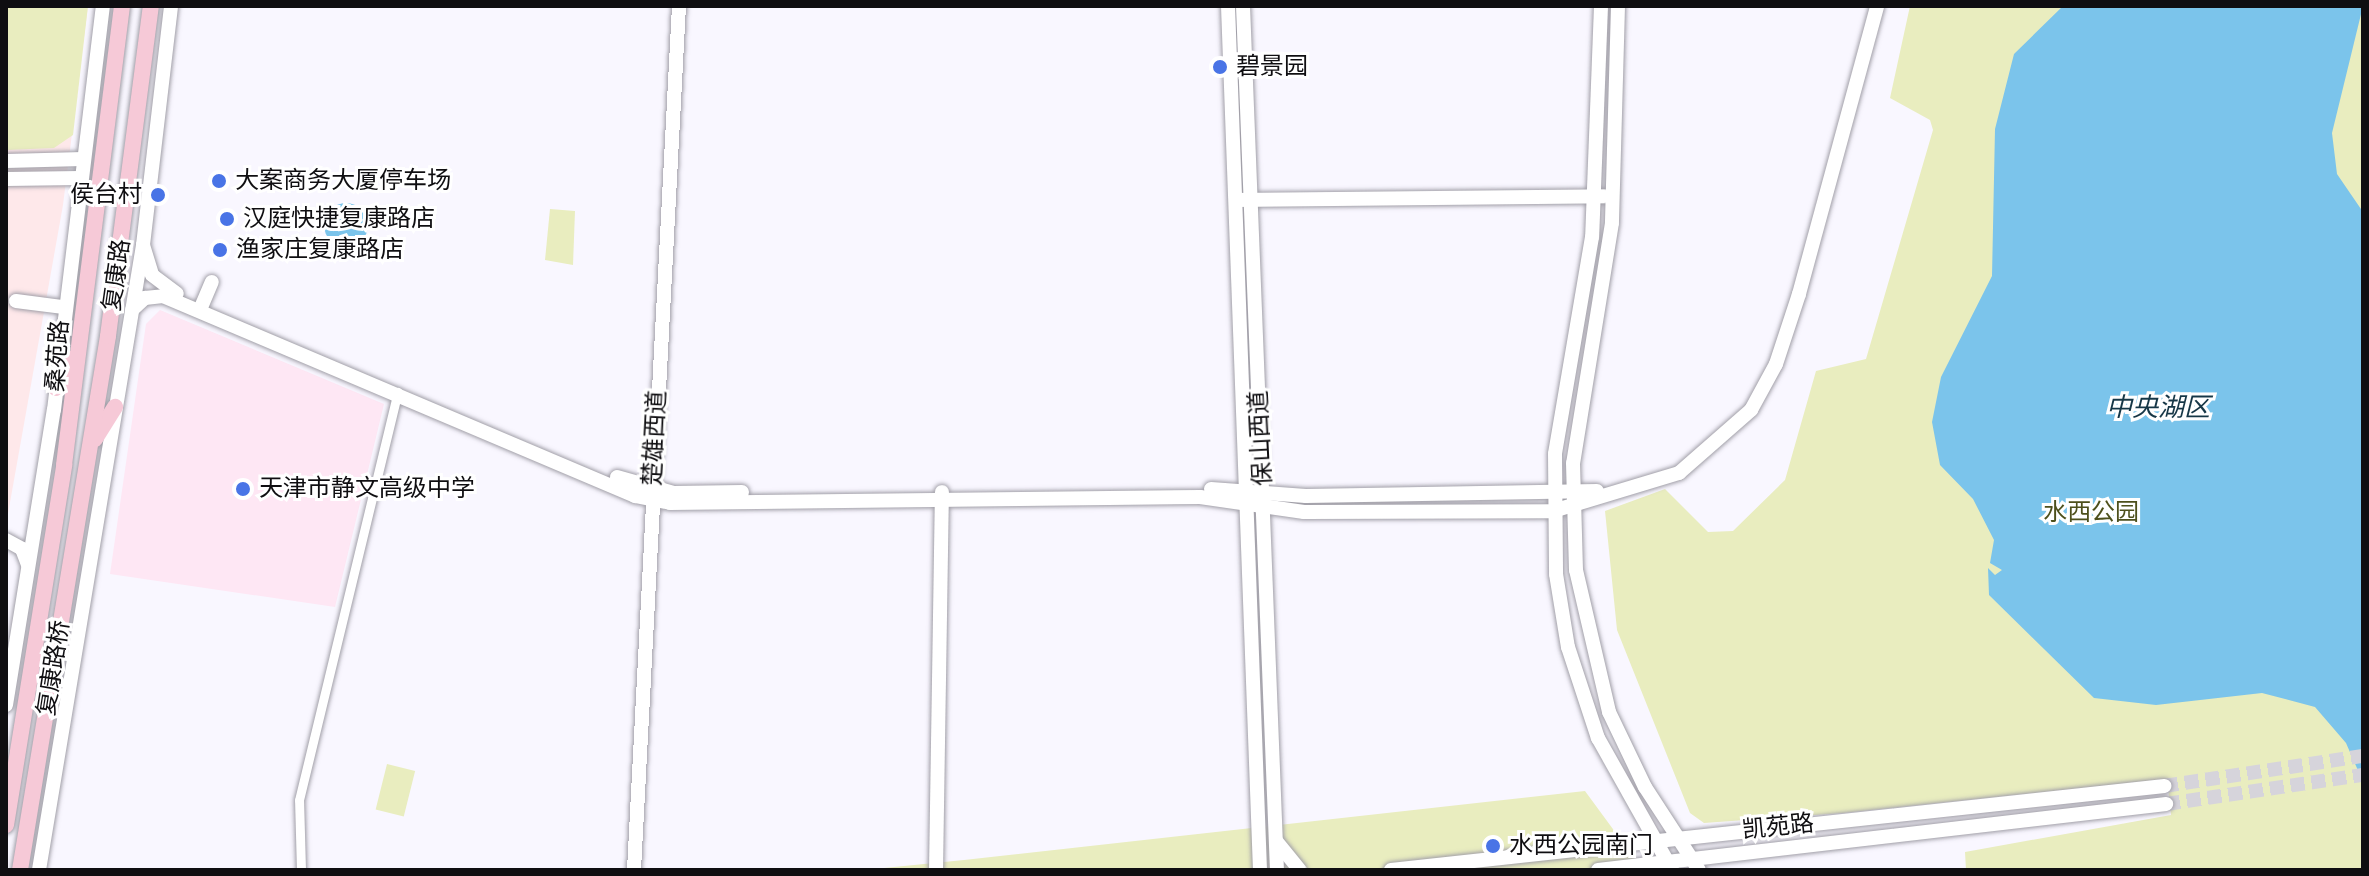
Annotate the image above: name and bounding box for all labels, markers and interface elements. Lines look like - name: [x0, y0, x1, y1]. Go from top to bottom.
- place label: 碧景园: [1236, 53, 1308, 81]
- marker: 碧景园: [1211, 58, 1229, 76]
- place label: 大案商务大厦停车场: [235, 167, 451, 195]
- marker: 大案商务大厦停车场: [210, 172, 228, 190]
- place label: 侯台村: [70, 181, 142, 209]
- marker: 侯台村: [149, 186, 167, 204]
- place label: 汉庭快捷复康路店: [243, 205, 435, 233]
- marker: 汉庭快捷复康路店: [218, 210, 236, 228]
- place label: 渔家庄复康路店: [236, 236, 404, 264]
- street label: 复康路: [98, 237, 136, 313]
- marker: 渔家庄复康路店: [211, 241, 229, 259]
- street label: 桑苑路: [41, 319, 75, 393]
- street label: 楚雄西道: [638, 389, 672, 487]
- street label: 保山西道: [1244, 389, 1278, 487]
- water label: 中央湖区: [2106, 392, 2210, 424]
- place label: 天津市静文高级中学: [259, 475, 475, 503]
- marker: 天津市静文高级中学: [234, 480, 252, 498]
- park label: 水西公园: [2043, 499, 2139, 527]
- street label: 复康路桥: [32, 618, 76, 718]
- street label: 凯苑路: [1741, 809, 1815, 845]
- place label: 水西公园南门: [1509, 832, 1653, 860]
- marker: 水西公园南门: [1484, 837, 1502, 855]

